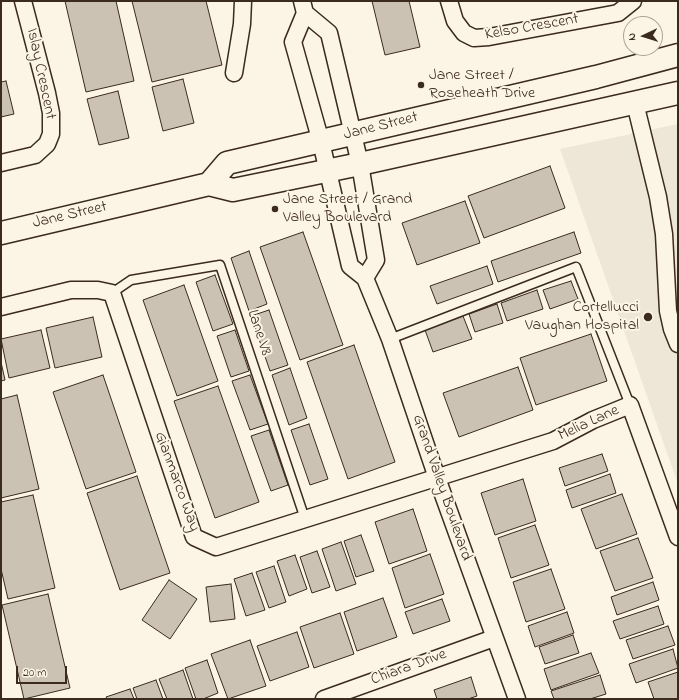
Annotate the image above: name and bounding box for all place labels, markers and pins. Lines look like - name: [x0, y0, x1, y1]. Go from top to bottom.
- place label: Jane Street / Roseheath Drive: [429, 66, 535, 104]
- marker: Jane Street / Roseheath Drive: [416, 80, 426, 90]
- place label: Jane Street / Grand Valley Boulevard: [283, 190, 412, 228]
- marker: Jane Street / Grand Valley Boulevard: [270, 204, 280, 214]
- place label: Cortellucci Vaughan Hospital: [525, 298, 639, 336]
- marker: Cortellucci Vaughan Hospital: [642, 311, 654, 323]

